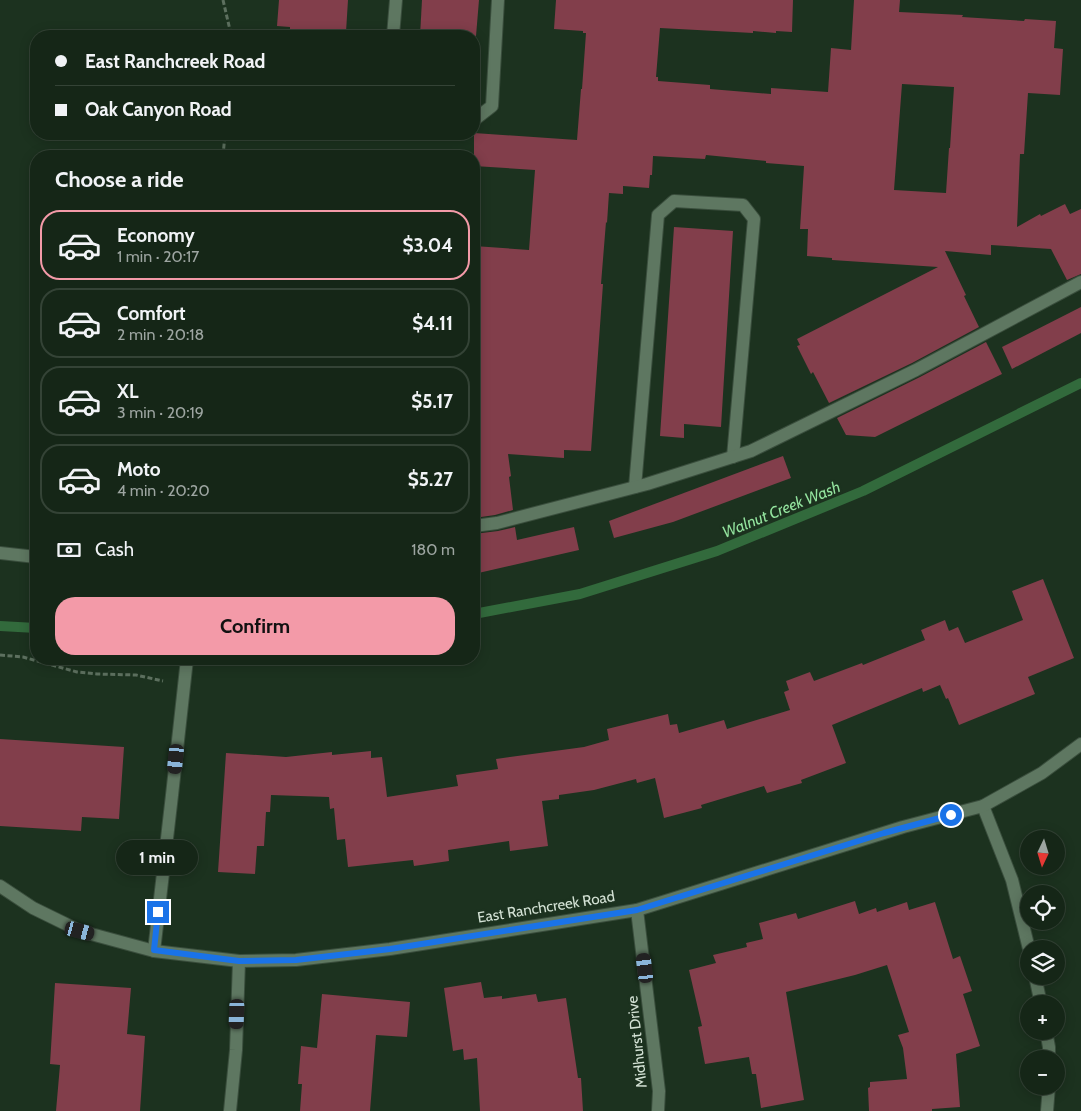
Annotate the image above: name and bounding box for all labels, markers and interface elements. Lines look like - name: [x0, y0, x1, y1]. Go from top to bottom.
- text: East Ranchcreek Road: [85, 50, 265, 73]
- text: Oak Canyon Road: [85, 98, 232, 121]
- text: Choose a ride: [55, 166, 184, 193]
- icon: car: [57, 223, 102, 268]
- text: Economy: [117, 224, 195, 247]
- text: $3.04: [402, 234, 453, 257]
- text: 1 min · 20:17: [117, 247, 199, 266]
- icon: car: [57, 301, 102, 346]
- text: Comfort: [117, 302, 186, 325]
- text: $4.11: [412, 312, 453, 335]
- text: 2 min · 20:18: [117, 325, 204, 344]
- icon: car: [57, 379, 102, 424]
- text: XL: [117, 380, 138, 403]
- text: $5.17: [411, 390, 453, 413]
- text: 3 min · 20:19: [117, 403, 204, 422]
- icon: car: [57, 457, 102, 502]
- text: Moto: [117, 458, 161, 481]
- text: $5.27: [408, 468, 453, 491]
- water label: Walnut Creek Wash: [719, 477, 843, 542]
- text: 4 min · 20:20: [117, 481, 210, 500]
- icon: cash: [55, 536, 83, 564]
- text: Cash: [95, 538, 134, 561]
- text: 180 m: [411, 540, 455, 559]
- button: Confirm: [55, 597, 455, 655]
- car: [166, 743, 185, 775]
- route start: [940, 804, 962, 826]
- north arrow: [1020, 830, 1065, 875]
- map controls: [1020, 830, 1065, 1095]
- callout: 1 min: [117, 840, 199, 874]
- text: 1 min: [139, 848, 175, 867]
- button: locate: [1020, 885, 1065, 930]
- street label: East Ranchcreek Road: [476, 887, 616, 927]
- route end: [147, 901, 169, 923]
- car: [63, 920, 96, 942]
- button: layers: [1020, 940, 1065, 985]
- car: [635, 952, 654, 984]
- street label: Midhurst Drive: [623, 995, 651, 1089]
- button: +: [1020, 995, 1065, 1040]
- car: [228, 999, 245, 1029]
- button: −: [1020, 1050, 1065, 1095]

